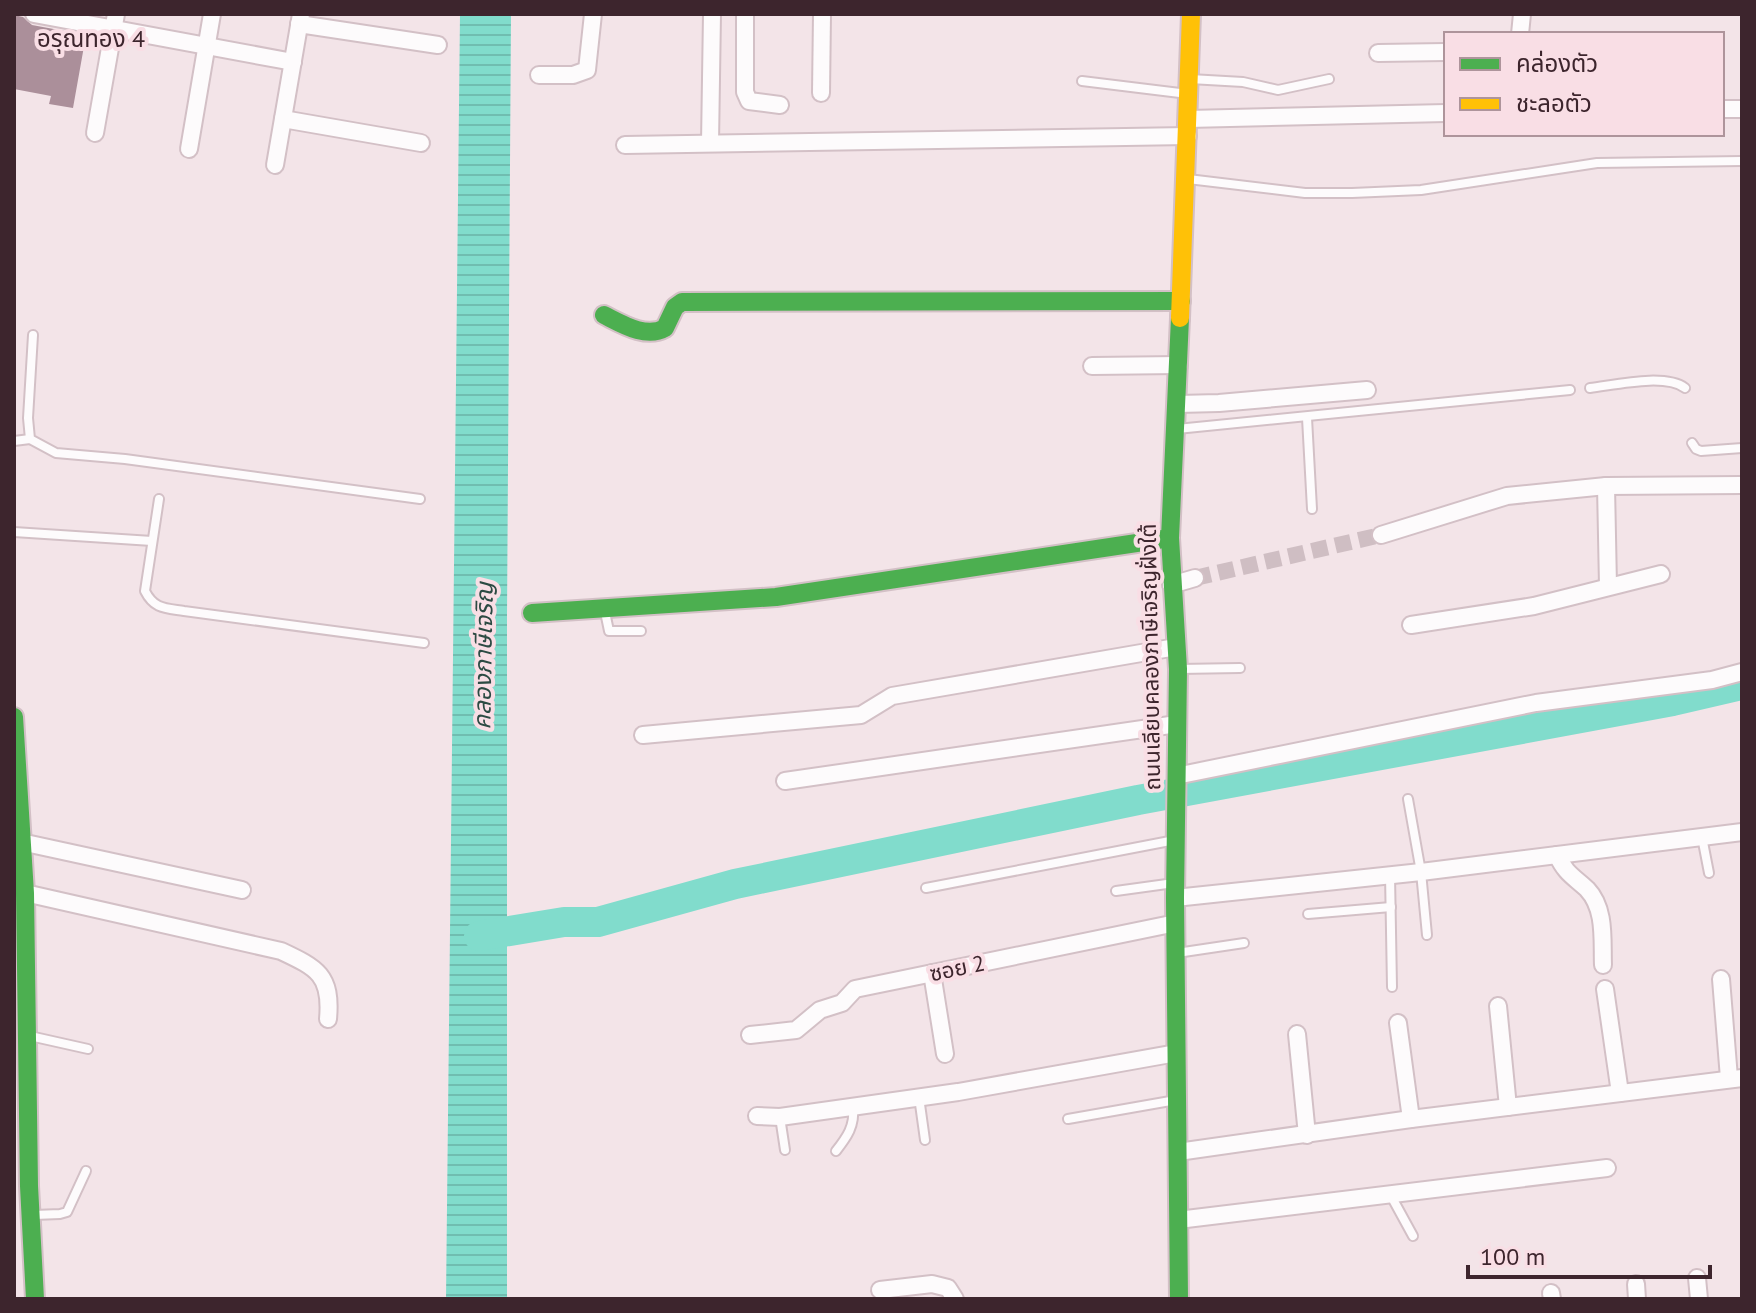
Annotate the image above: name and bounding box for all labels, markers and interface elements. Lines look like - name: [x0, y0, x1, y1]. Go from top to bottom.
- district label: อรุณทอง 4: [37, 23, 145, 54]
- legend: [1444, 32, 1724, 136]
- text: คล่องตัว: [1516, 48, 1598, 79]
- text: ชะลอตัว: [1516, 88, 1592, 119]
- street label: ถนนเลียบคลองภาษีเจริญฝั่งใต้: [1134, 523, 1166, 791]
- water label: คลองภาษีเจริญ: [466, 581, 500, 730]
- street label: ซอย 2: [927, 949, 987, 987]
- scale bar: [1468, 1229, 1710, 1279]
- text: 100 m: [1480, 1241, 1545, 1272]

